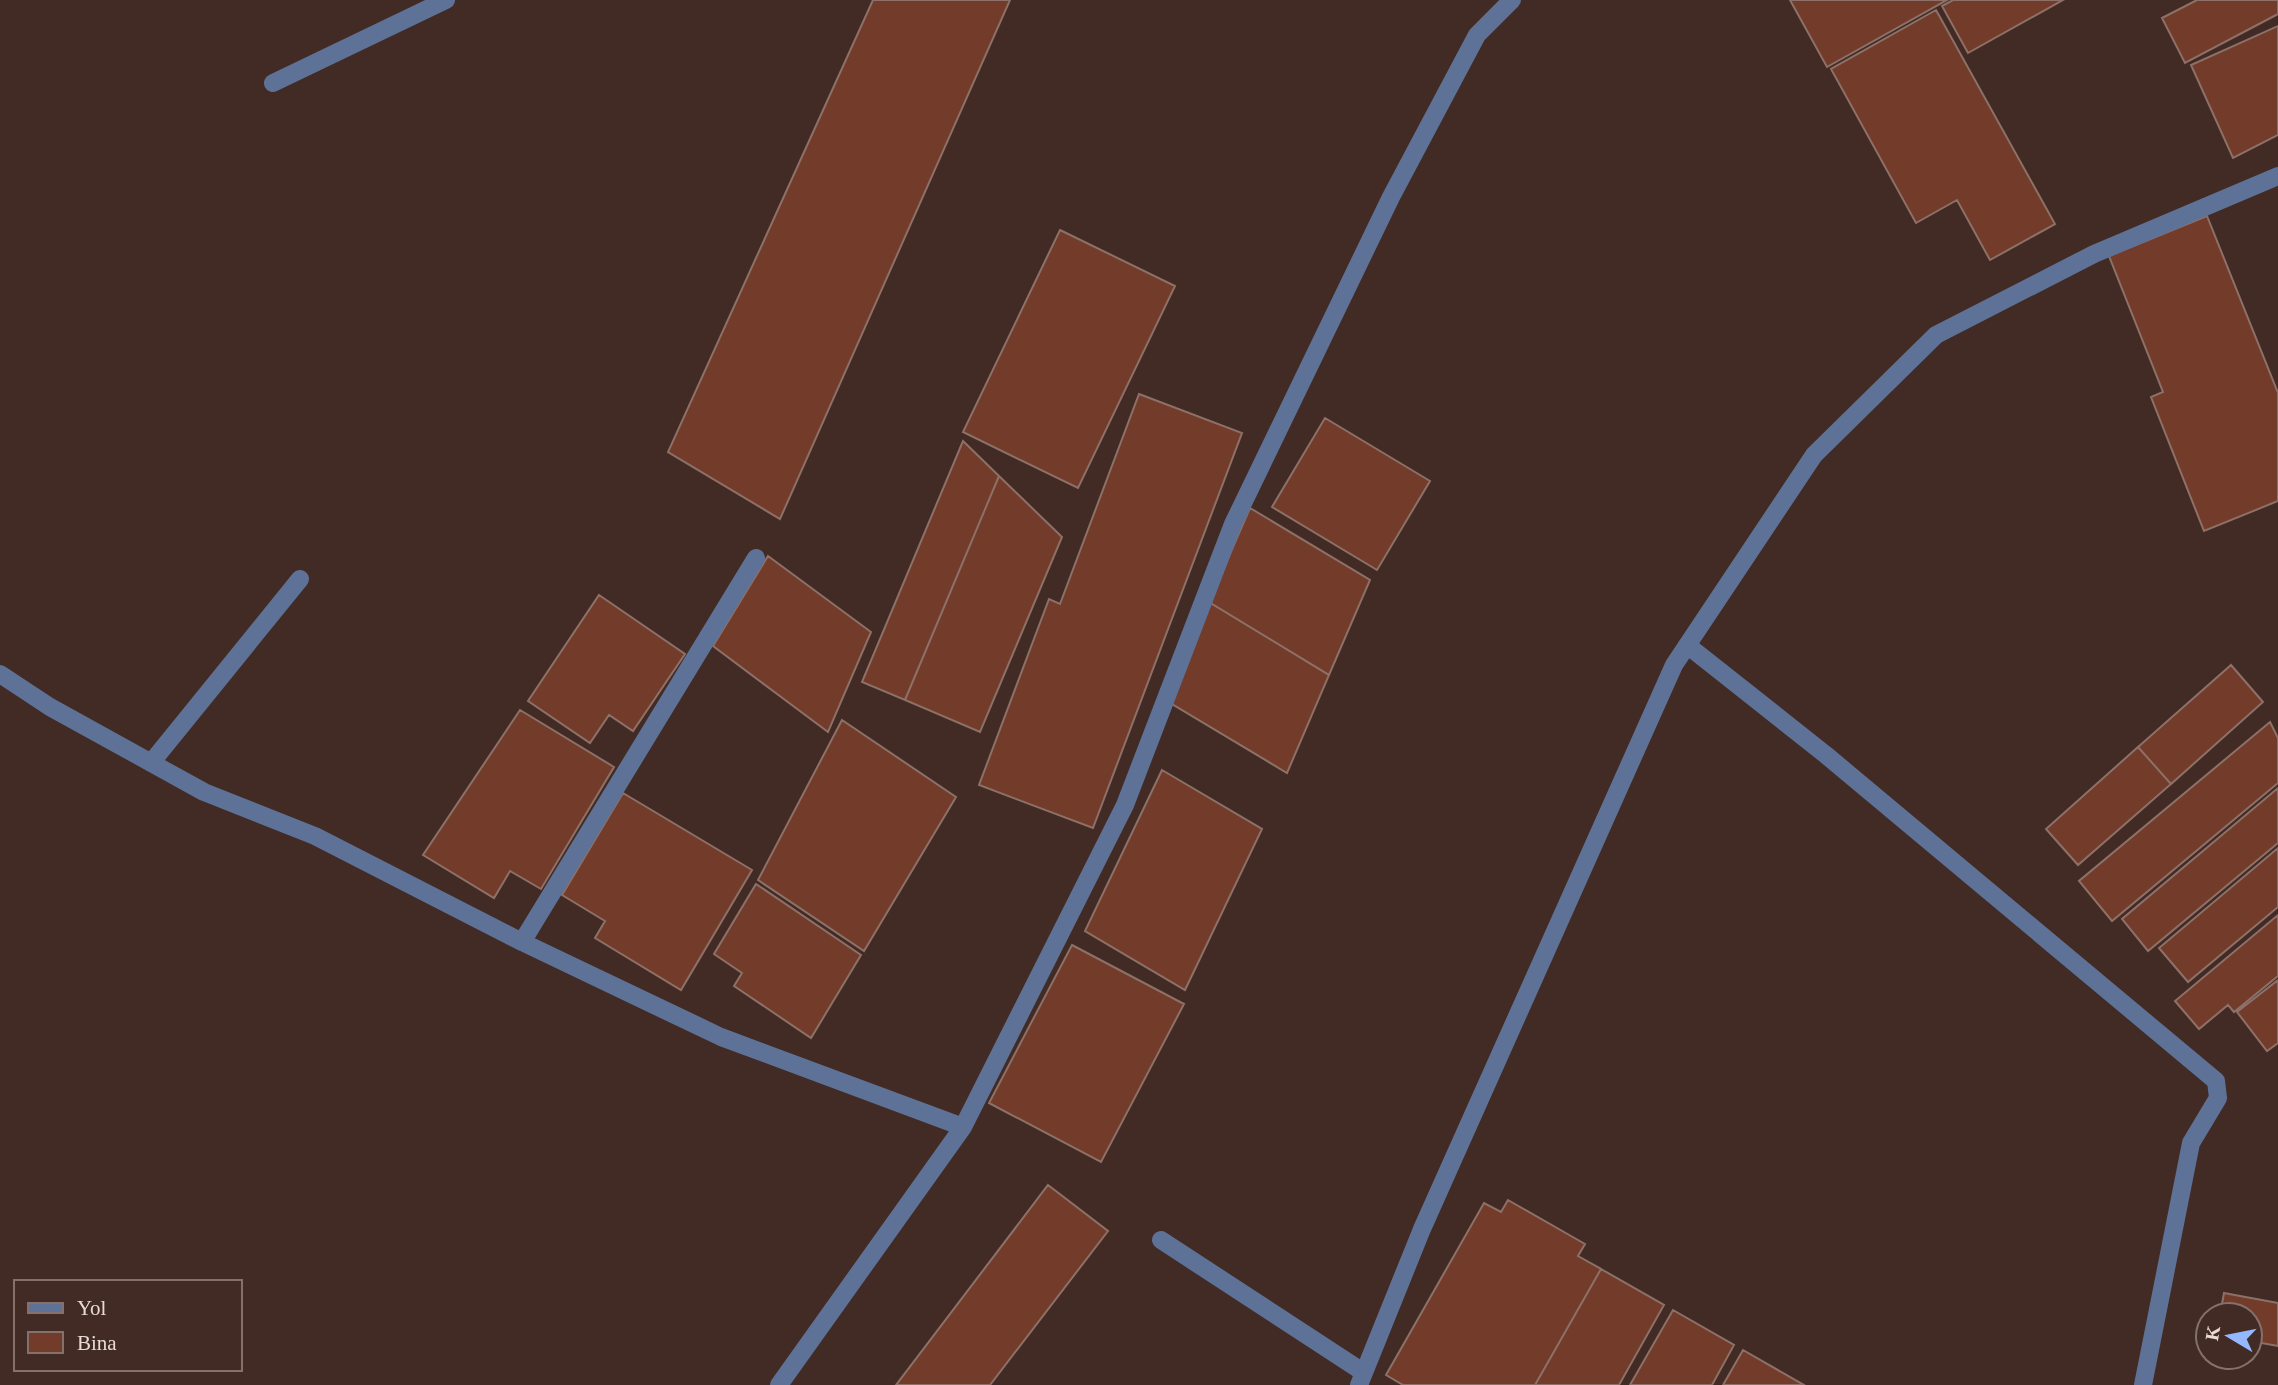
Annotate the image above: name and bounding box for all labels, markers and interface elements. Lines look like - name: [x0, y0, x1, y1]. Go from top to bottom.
- legend: [14, 1280, 242, 1371]
- text: Yol: [77, 1296, 107, 1320]
- north arrow: [2194, 1301, 2264, 1371]
- text: K: [2201, 1324, 2224, 1342]
- text: Bina: [77, 1331, 117, 1355]

